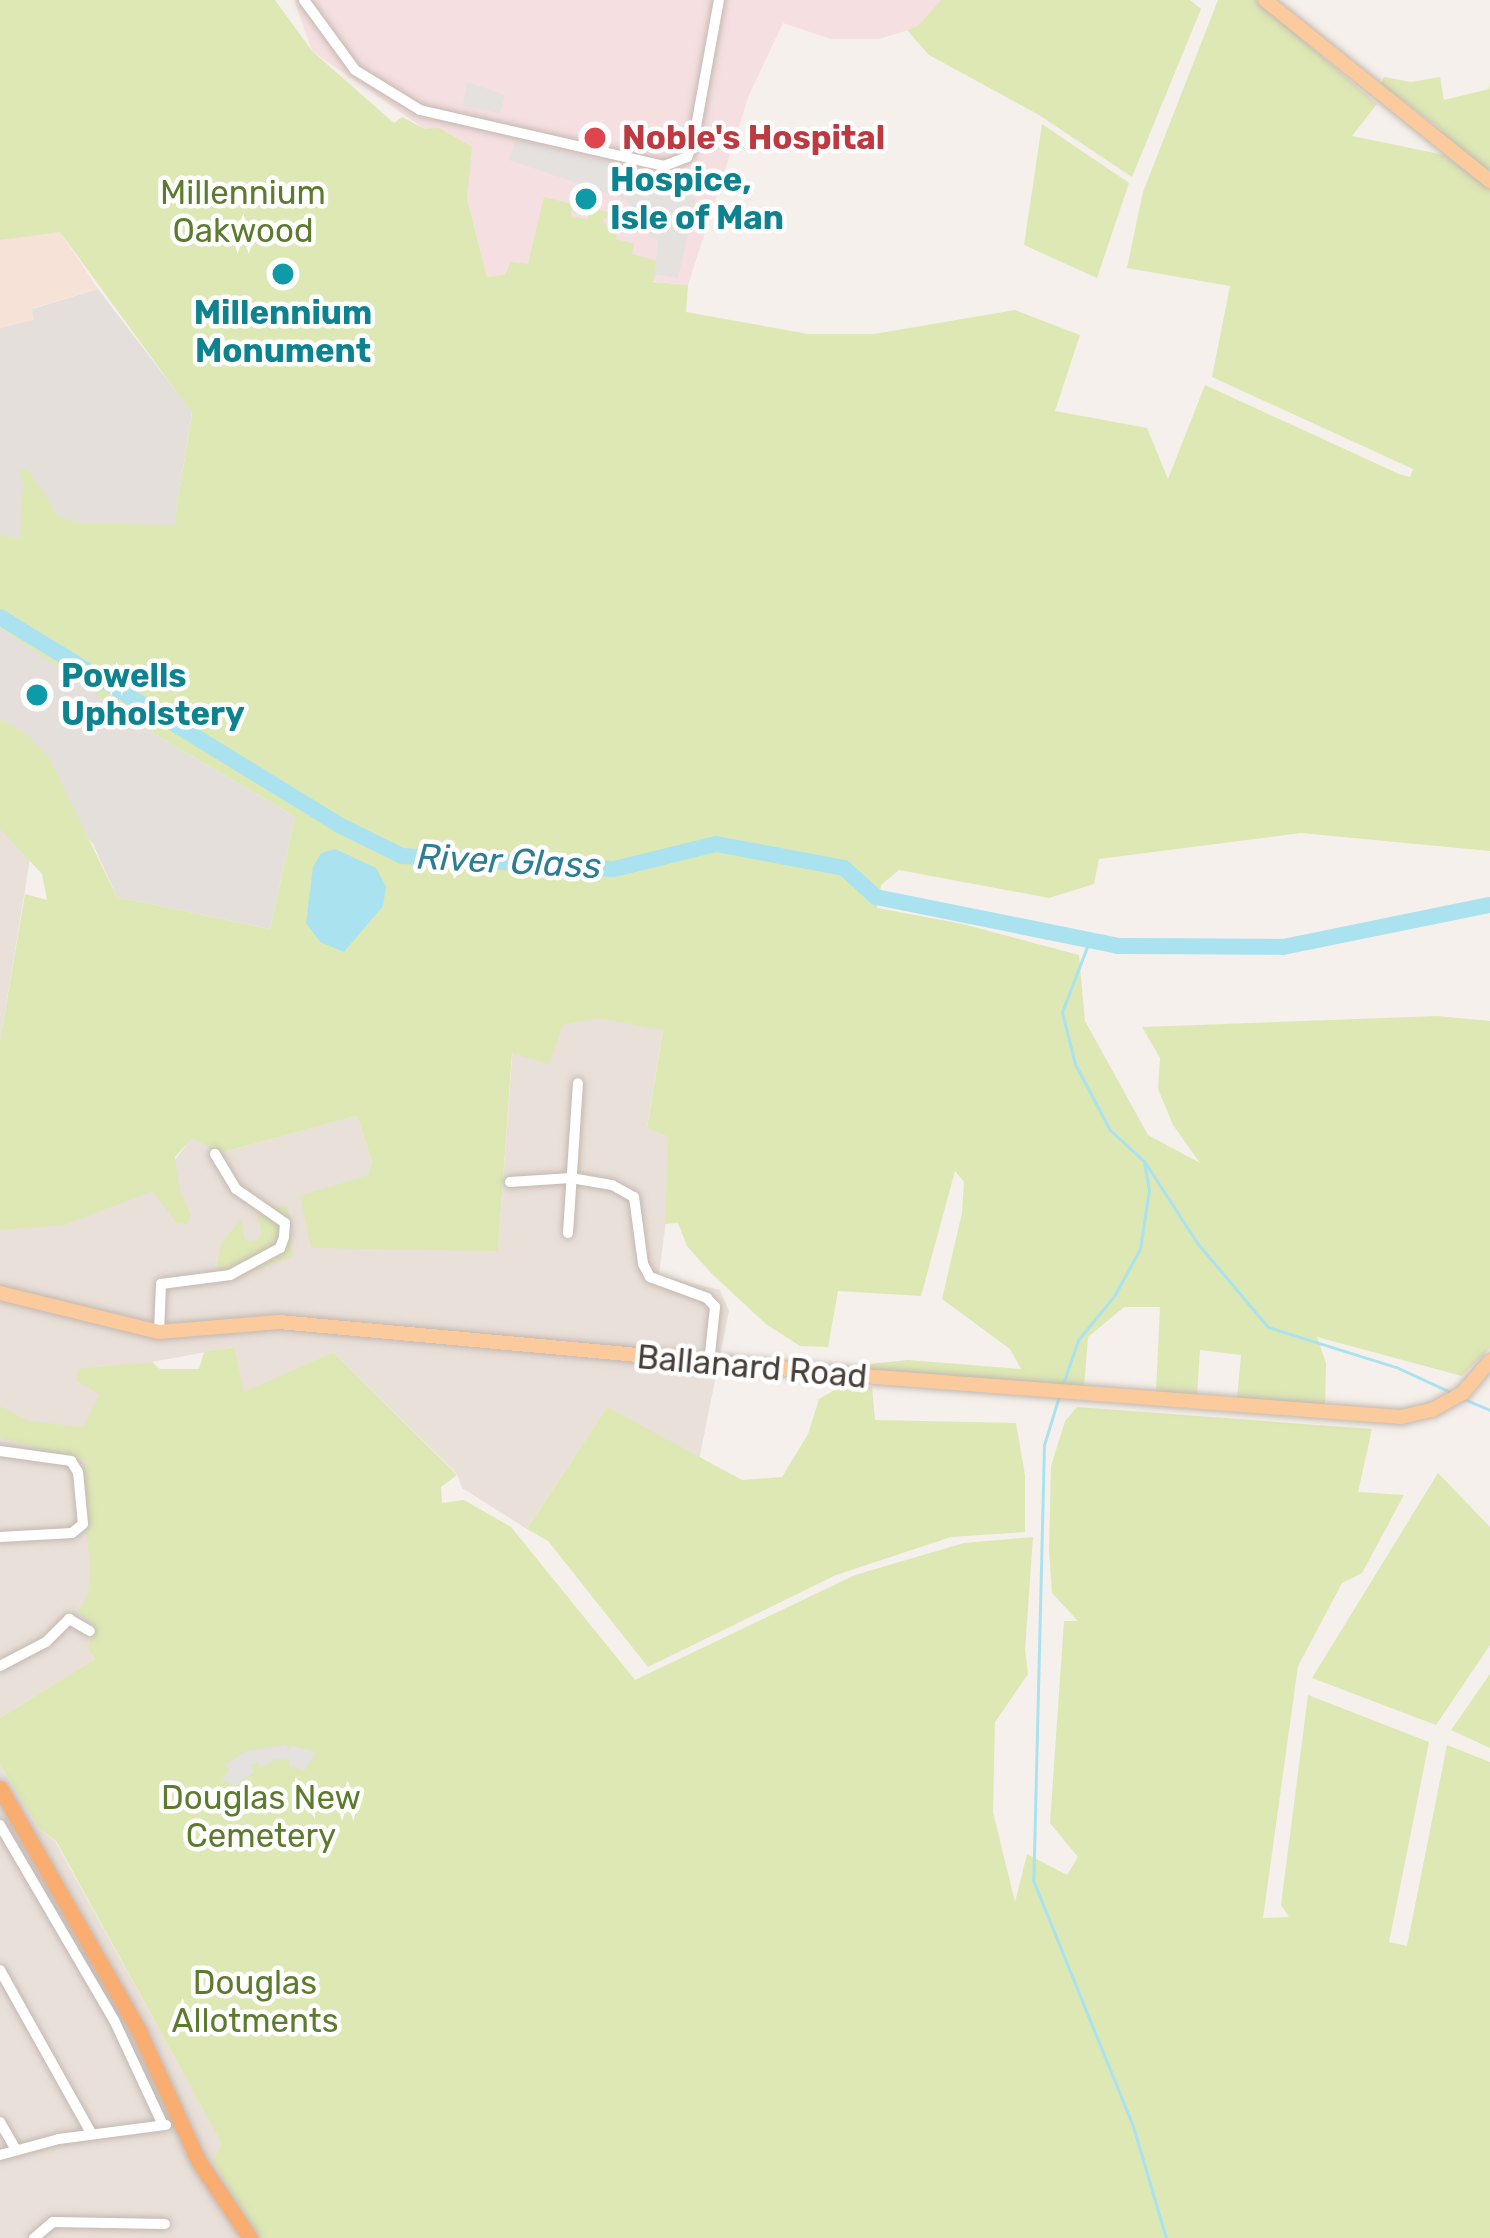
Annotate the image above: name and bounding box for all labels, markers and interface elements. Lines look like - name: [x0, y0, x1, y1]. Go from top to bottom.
- place label: Noble's Hospital: [622, 118, 885, 158]
- marker: Noble's Hospital: [579, 122, 611, 154]
- place label: Hospice, Isle of Man: [610, 160, 785, 238]
- park label: Millennium Oakwood: [160, 173, 326, 251]
- marker: Hospice, Isle of Man: [573, 186, 599, 212]
- marker: Millennium Monument: [270, 261, 296, 287]
- place label: Millennium Monument: [194, 293, 372, 371]
- place label: Powells Upholstery: [61, 656, 245, 734]
- marker: Powells Upholstery: [24, 682, 50, 708]
- water label: River Glass: [415, 835, 603, 887]
- street label: Ballanard Road: [635, 1337, 869, 1397]
- park label: Douglas New Cemetery: [161, 1778, 361, 1856]
- park label: Douglas Allotments: [171, 1963, 339, 2041]

